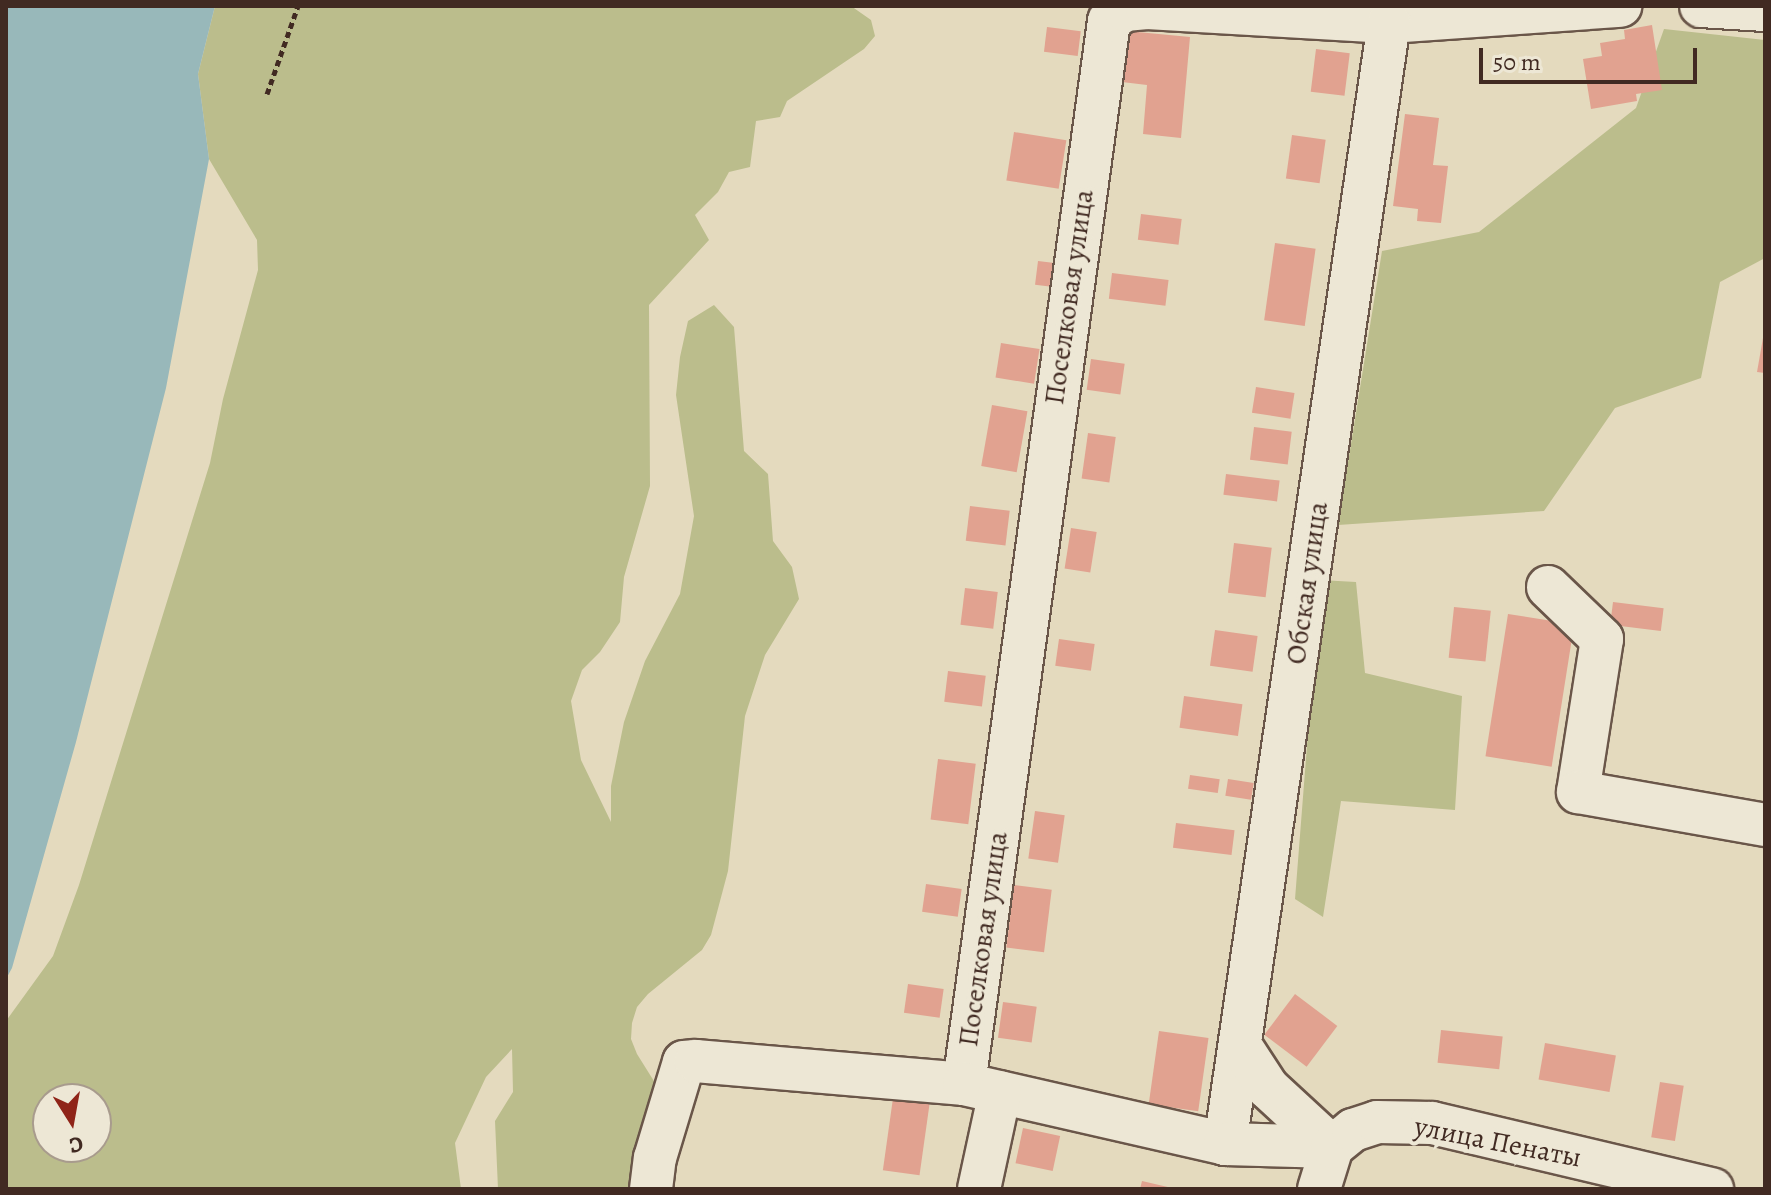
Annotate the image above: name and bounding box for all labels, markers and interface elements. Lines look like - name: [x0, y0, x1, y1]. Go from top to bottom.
- scale bar: [1483, 32, 1701, 82]
- text: 50 m: [1493, 46, 1541, 78]
- street label: Поселковая улица: [1037, 187, 1101, 407]
- street label: Обская улица: [1279, 500, 1335, 666]
- street label: Поселковая улица: [951, 829, 1015, 1049]
- north arrow: [32, 1083, 112, 1163]
- street label: улица Пенаты: [1412, 1109, 1584, 1175]
- text: С: [67, 1129, 86, 1161]

